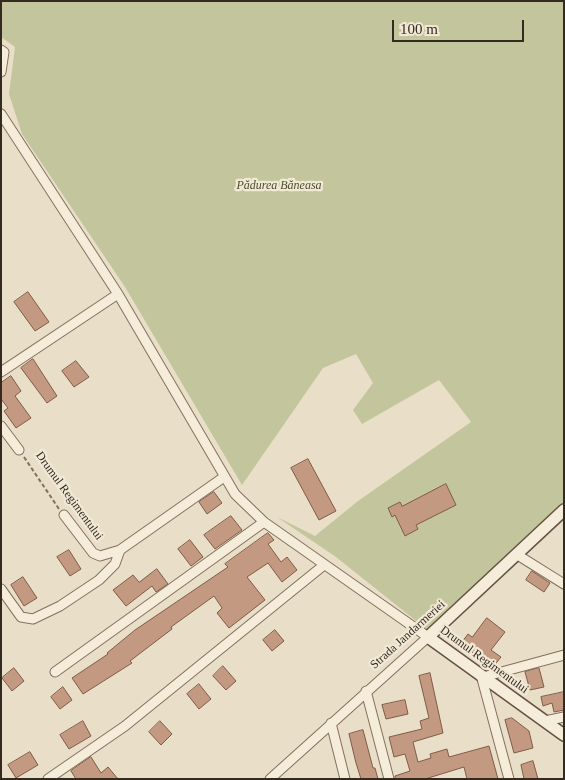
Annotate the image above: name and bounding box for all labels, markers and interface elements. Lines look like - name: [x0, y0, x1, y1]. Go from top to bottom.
- scale bar: [395, 10, 528, 42]
- text: 100 m: [400, 21, 438, 37]
- park label: Pădurea Băneasa: [236, 179, 322, 193]
- street label: Drumul Regimentului: [32, 449, 106, 543]
- street label: Strada Jandarmeriei: [368, 598, 448, 672]
- street label: Drumul Regimentului: [437, 623, 531, 697]

